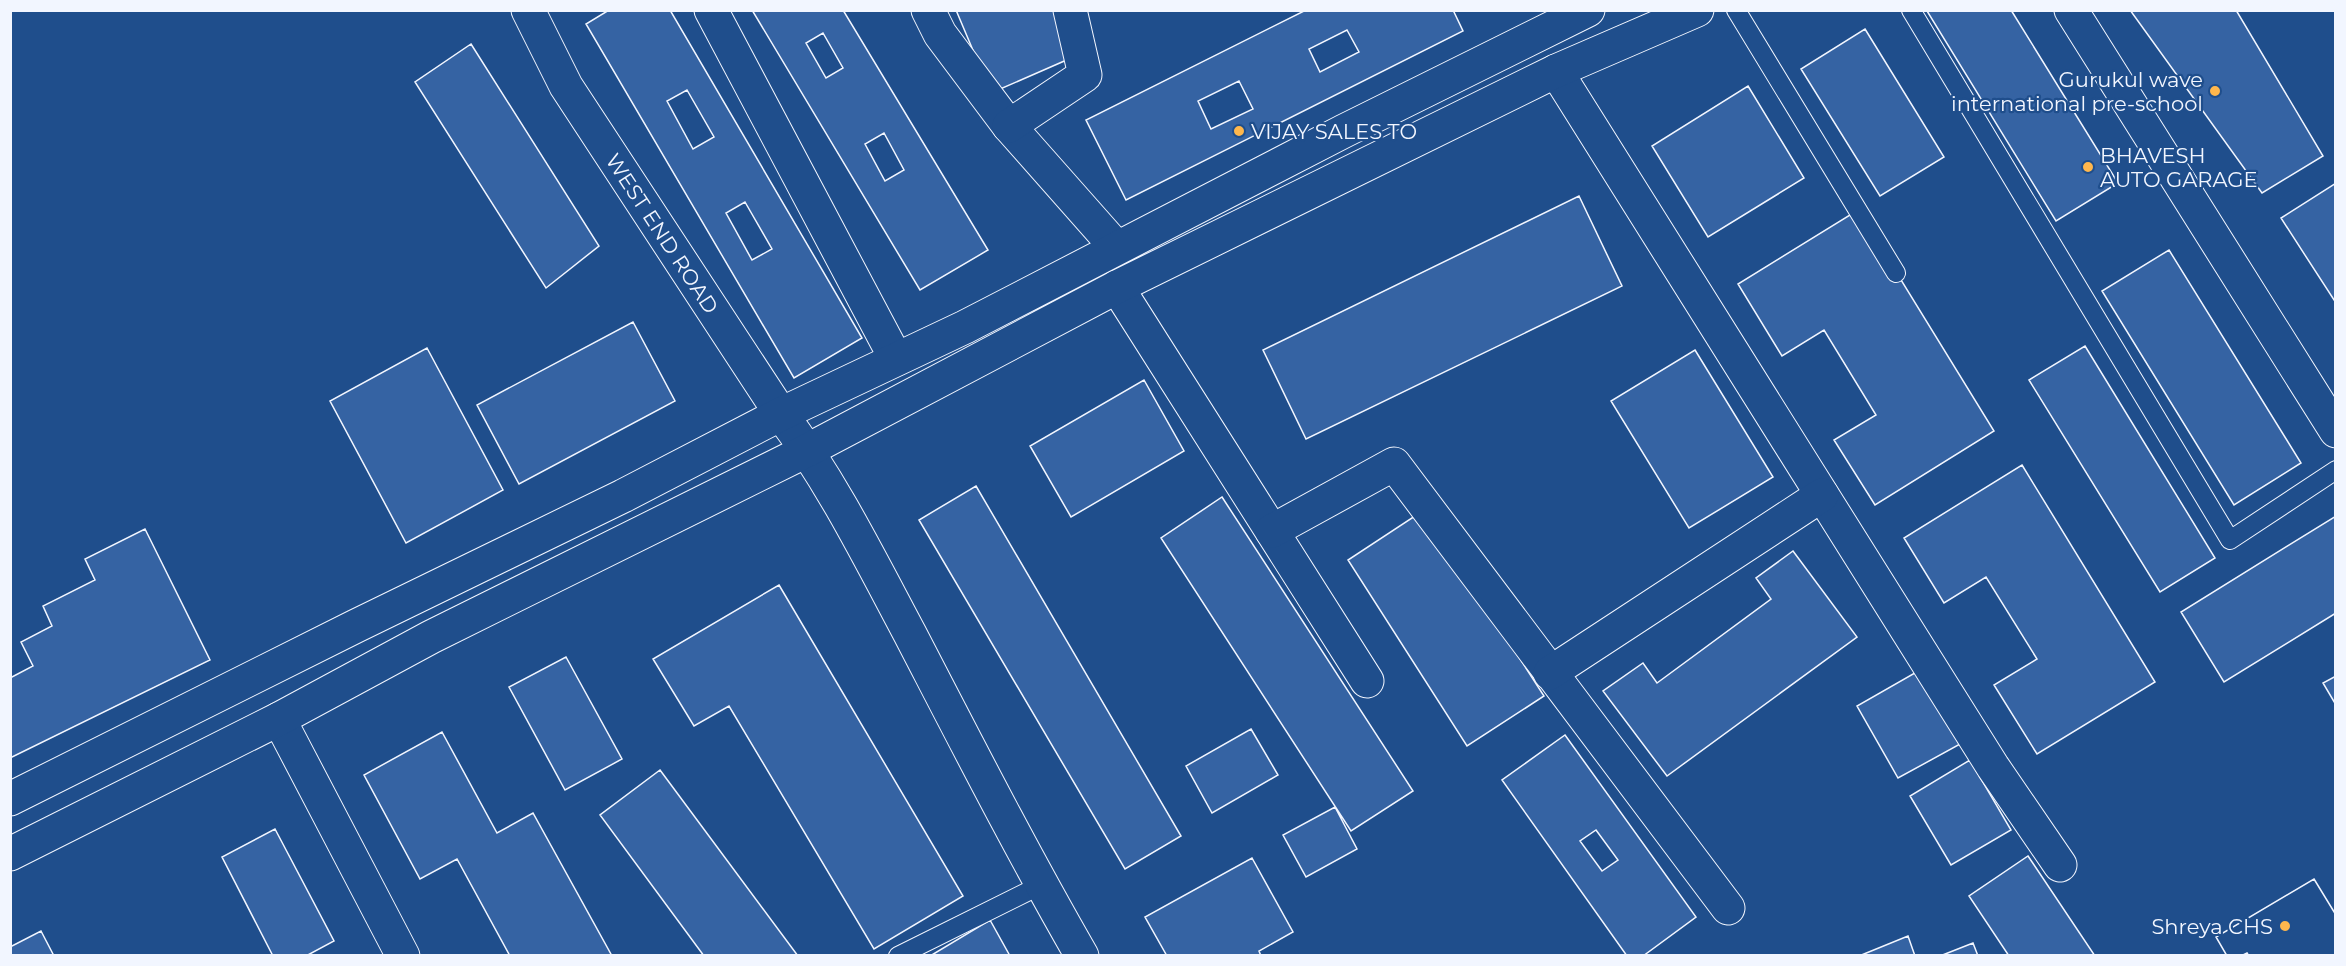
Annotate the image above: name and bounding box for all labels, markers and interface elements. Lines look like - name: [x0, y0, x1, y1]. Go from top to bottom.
- place label: Gurukul wave international pre-school: [1951, 67, 2203, 116]
- marker: Gurukul wave international pre-school: [2208, 84, 2222, 98]
- place label: VIJAY SALES TO: [1251, 119, 1417, 144]
- marker: VIJAY SALES TO: [1232, 124, 1246, 138]
- place label: BHAVESH AUTO GARAGE: [2100, 143, 2258, 192]
- street label: WEST END ROAD: [601, 148, 724, 318]
- marker: BHAVESH AUTO GARAGE: [2081, 160, 2095, 174]
- place label: Shreya CHS: [2151, 914, 2273, 939]
- marker: Shreya CHS: [2278, 919, 2292, 933]

